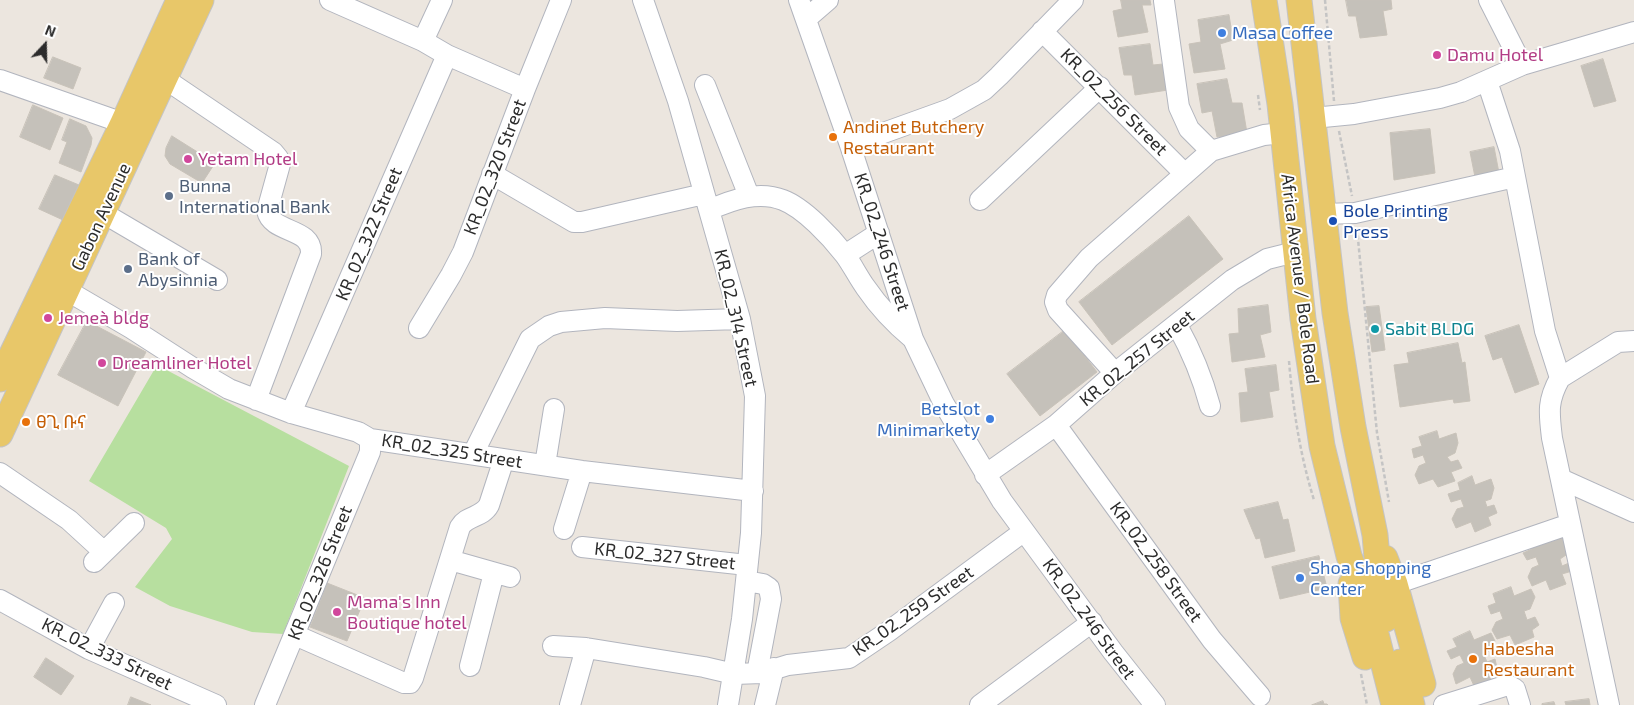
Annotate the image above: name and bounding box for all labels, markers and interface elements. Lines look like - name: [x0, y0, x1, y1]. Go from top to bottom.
- north arrow: [20, 20, 70, 70]
- text: N: [43, 21, 58, 40]
- place label: Masa Coffee: [1232, 22, 1333, 44]
- marker: Masa Coffee: [1216, 27, 1228, 39]
- street label: KR_02_256 Street: [1056, 44, 1172, 160]
- place label: Damu Hotel: [1447, 44, 1543, 66]
- marker: Damu Hotel: [1431, 49, 1443, 61]
- street label: KR_02_320 Street: [459, 96, 531, 238]
- place label: Andinet Butchery Restaurant: [843, 116, 984, 158]
- marker: Andinet Butchery Restaurant: [827, 131, 839, 143]
- place label: Yetam Hotel: [198, 148, 297, 170]
- marker: Yetam Hotel: [182, 153, 194, 165]
- street label: Gabon Avenue: [67, 160, 135, 274]
- street label: KR_02_322 Street: [331, 164, 407, 304]
- street label: KR_02_246 Street: [849, 170, 915, 314]
- street label: Africa Avenue / Bole Road: [1276, 173, 1324, 385]
- place label: Bunna International Bank: [179, 175, 330, 218]
- marker: Bunna International Bank: [163, 190, 175, 202]
- place label: Bole Printing Press: [1343, 200, 1448, 242]
- marker: Bole Printing Press: [1327, 215, 1339, 227]
- street label: KR_02_314 Street: [710, 247, 762, 389]
- place label: Bank of Abysinnia: [138, 248, 218, 290]
- marker: Bank of Abysinnia: [122, 263, 134, 275]
- street label: KR_02_257 Street: [1075, 305, 1199, 411]
- place label: Jemeà bldg: [58, 307, 149, 329]
- marker: Jemeà bldg: [42, 312, 54, 324]
- place label: Sabit BLDG: [1385, 318, 1474, 340]
- marker: Sabit BLDG: [1369, 323, 1381, 335]
- place label: Dreamliner Hotel: [112, 352, 252, 374]
- marker: Dreamliner Hotel: [96, 357, 108, 369]
- place label: Betslot Minimarkety: [877, 398, 980, 440]
- place label: ፀጊ ቡና: [36, 411, 86, 433]
- marker: Betslot Minimarkety: [984, 413, 996, 425]
- marker: ፀጊ ቡና: [20, 416, 32, 428]
- street label: KR_02_325 Street: [380, 429, 524, 473]
- street label: KR_02_258 Street: [1105, 498, 1207, 626]
- street label: KR_02_326 Street: [283, 503, 357, 643]
- street label: KR_02_327 Street: [593, 538, 737, 574]
- street label: KR_02_246 Street: [1038, 554, 1140, 684]
- place label: Shoa Shopping Center: [1310, 557, 1431, 600]
- street label: KR_02_259 Street: [848, 561, 978, 661]
- marker: Shoa Shopping Center: [1294, 572, 1306, 584]
- place label: Mama's Inn Boutique hotel: [347, 591, 467, 634]
- marker: Mama's Inn Boutique hotel: [331, 606, 343, 618]
- street label: KR_02_333 Street: [38, 613, 176, 695]
- place label: Habesha Restaurant: [1483, 638, 1574, 681]
- marker: Habesha Restaurant: [1467, 653, 1479, 665]

